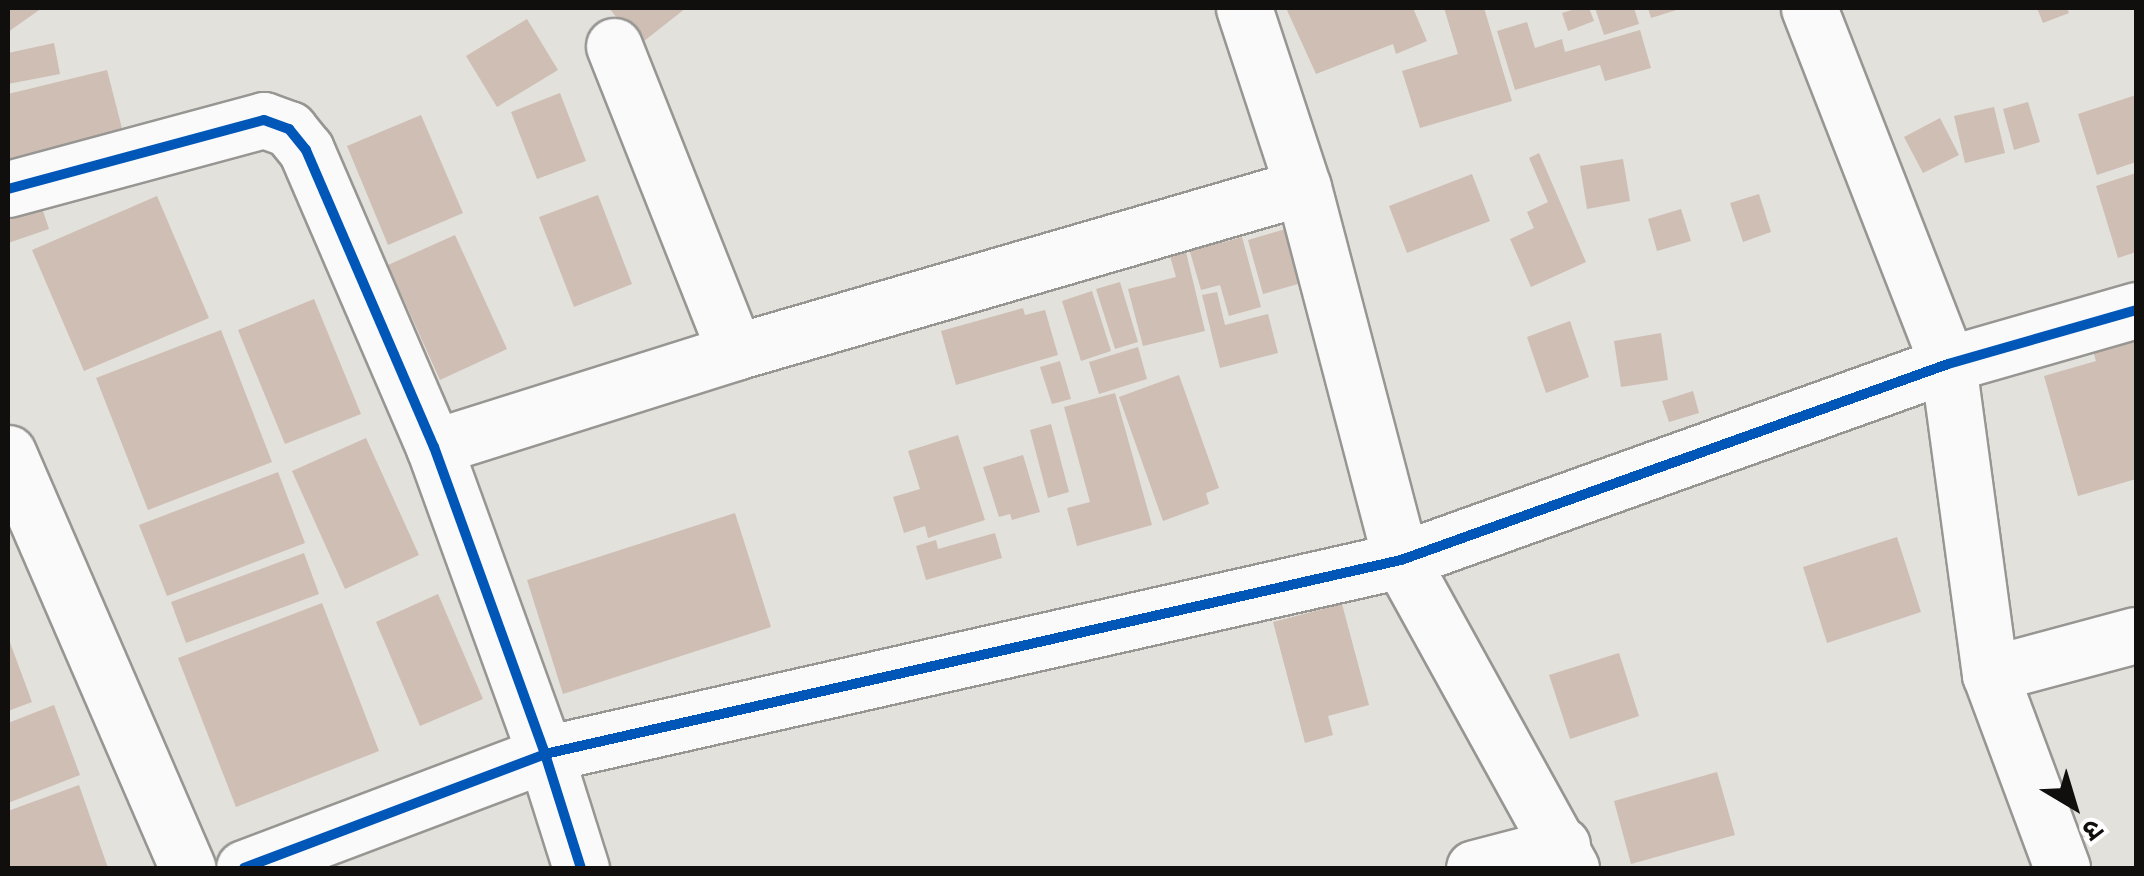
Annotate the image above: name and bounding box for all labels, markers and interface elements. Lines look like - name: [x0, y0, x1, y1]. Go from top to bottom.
- north arrow: [2024, 756, 2124, 856]
- text: उ: [2076, 812, 2109, 848]

